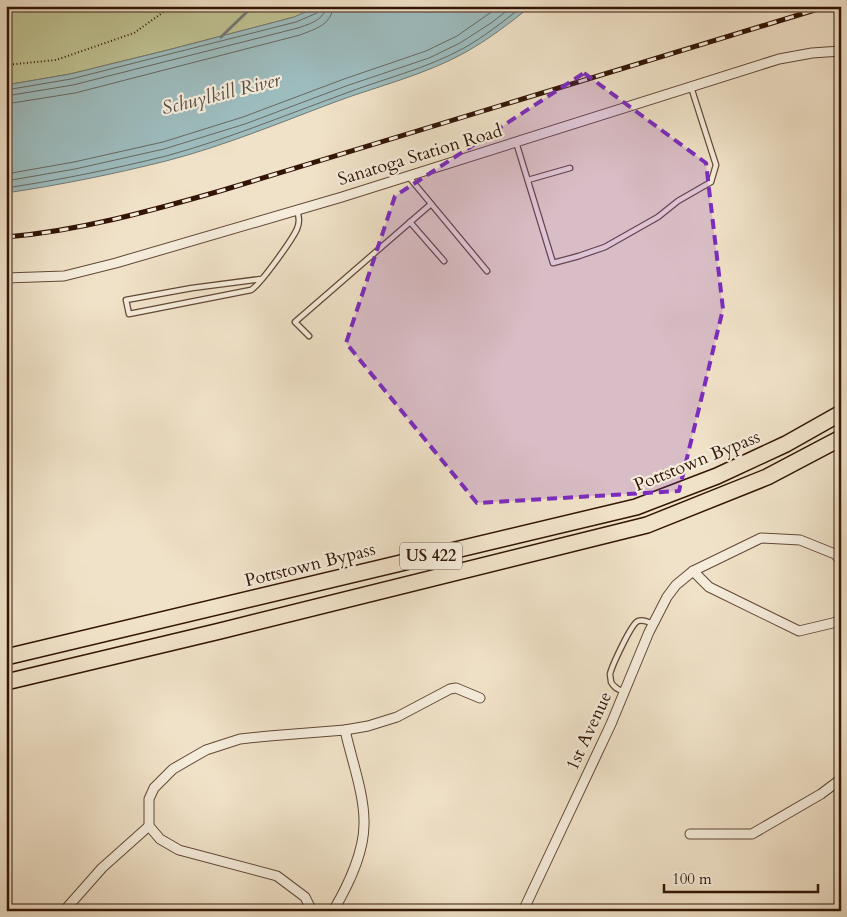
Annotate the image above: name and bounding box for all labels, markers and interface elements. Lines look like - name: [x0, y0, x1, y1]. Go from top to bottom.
- water label: Schuylkill River: [159, 67, 284, 121]
- street label: Sanatoga Station Road: [335, 118, 506, 192]
- street label: Pottstown Bypass: [630, 424, 764, 498]
- street label: Pottstown Bypass: [242, 537, 378, 593]
- road number: US 422: [400, 542, 462, 570]
- street label: 1st Avenue: [560, 688, 618, 774]
- scale bar: [664, 862, 818, 894]
- text: 100 m: [672, 869, 712, 889]

